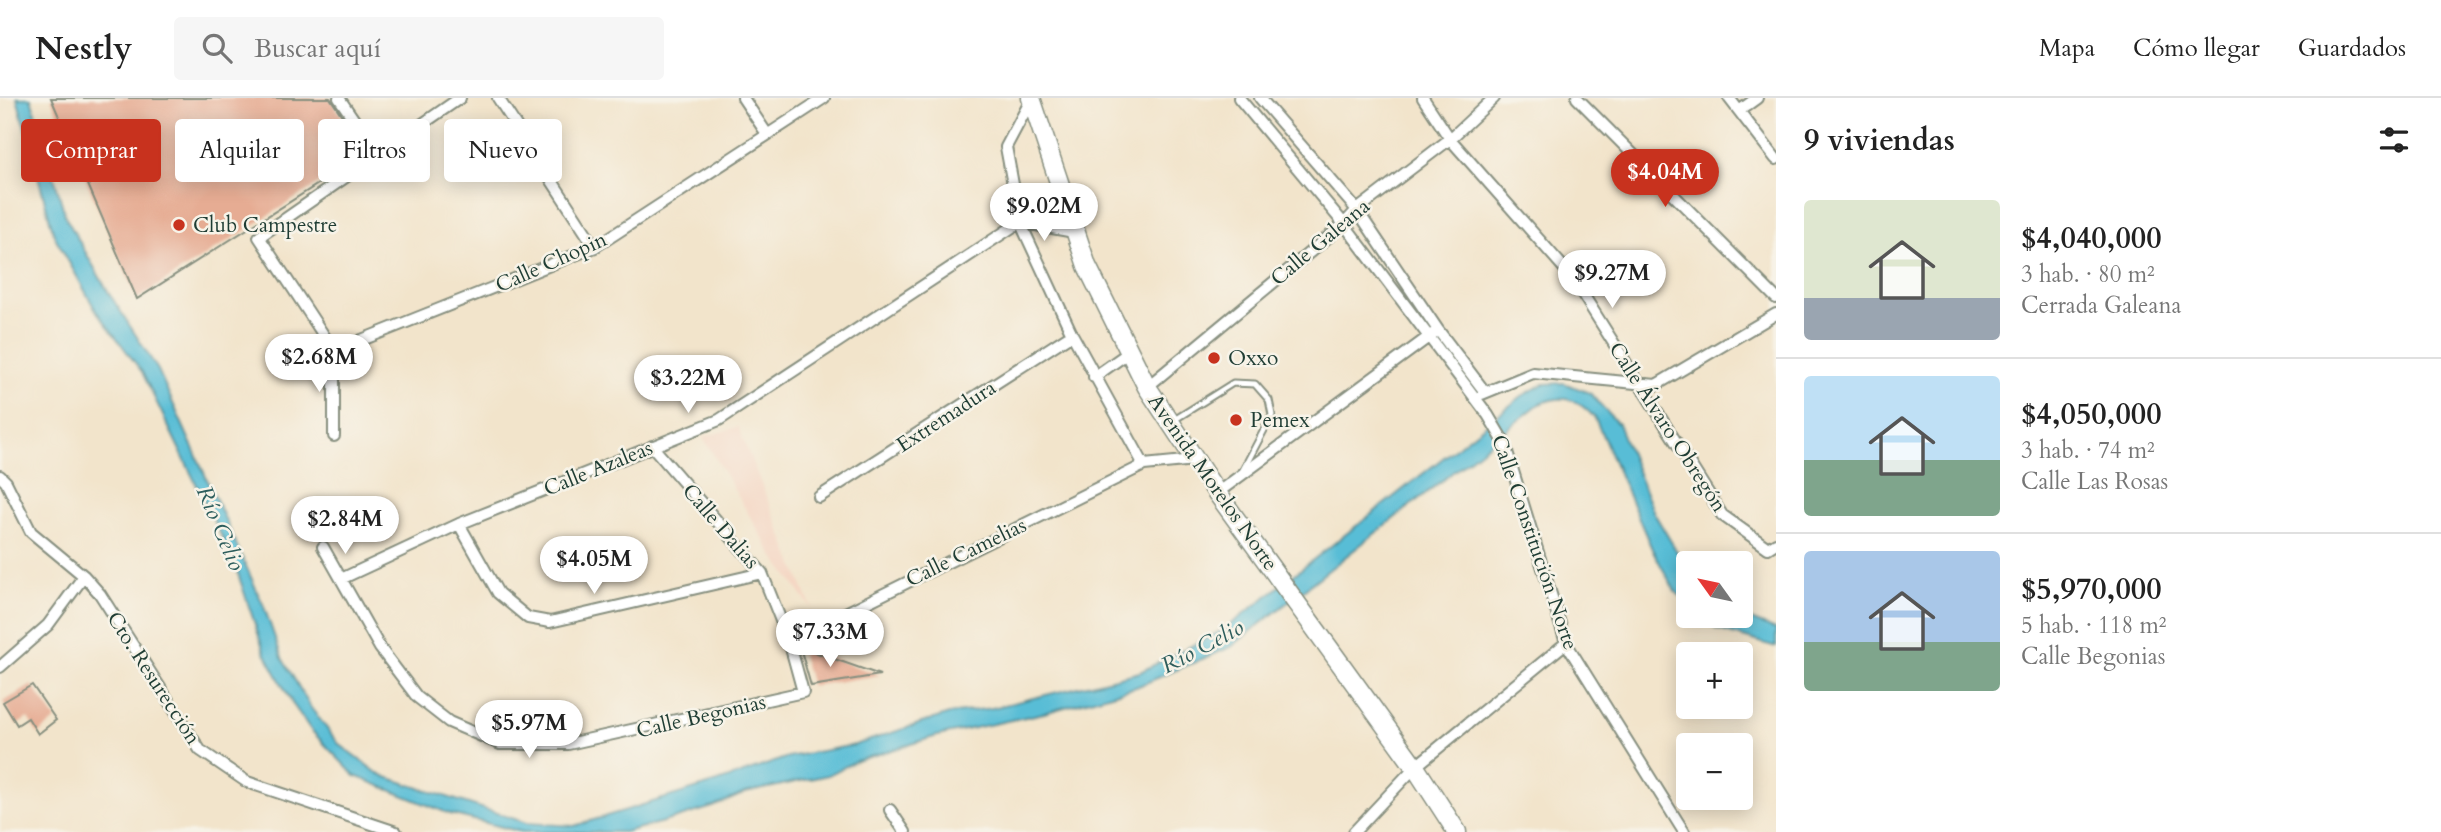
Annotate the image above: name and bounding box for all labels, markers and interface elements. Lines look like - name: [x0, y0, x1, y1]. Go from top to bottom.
- search box: [174, 17, 664, 80]
- text: Nestly: [35, 26, 132, 71]
- icon: search: [198, 29, 236, 67]
- text: Buscar aquí: [254, 31, 381, 66]
- text: Mapa: [2039, 32, 2095, 65]
- text: Cómo llegar: [2133, 32, 2260, 65]
- text: Guardados: [2298, 32, 2406, 65]
- chip: Comprar: [21, 119, 161, 182]
- chip: Alquilar: [175, 119, 304, 182]
- chip: Filtros: [318, 119, 430, 182]
- chip: Nuevo: [444, 119, 562, 182]
- text: 9 viviendas: [1804, 120, 1955, 161]
- icon: filters: [2375, 121, 2413, 159]
- pin: $4.04M: [1608, 150, 1722, 209]
- text: $4.04M: [1627, 156, 1703, 187]
- pin: $9.02M: [987, 184, 1101, 243]
- text: $9.02M: [1006, 190, 1082, 221]
- street label: Calle Galeana: [1264, 192, 1376, 293]
- place label: Club Campestre: [193, 211, 337, 240]
- marker: Club Campestre: [171, 217, 187, 233]
- text: $4,040,000: [2021, 218, 2162, 259]
- street label: Calle Chopin: [491, 225, 611, 300]
- icon: home: [1860, 228, 1944, 312]
- pin: $9.27M: [1555, 250, 1669, 310]
- text: $9.27M: [1574, 257, 1650, 288]
- text: 3 hab. · 80 m²: [2021, 259, 2155, 290]
- text: Cerrada Galeana: [2021, 290, 2182, 321]
- pin: $2.68M: [262, 334, 376, 394]
- street label: Calle Álvaro Obregón: [1602, 337, 1734, 518]
- text: $2.68M: [281, 341, 357, 372]
- place label: Oxxo: [1228, 344, 1278, 373]
- marker: Oxxo: [1206, 350, 1222, 366]
- pin: $3.22M: [631, 356, 745, 415]
- text: $3.22M: [650, 362, 726, 393]
- street label: Extremadura: [891, 373, 1002, 459]
- street label: Avenida Morelos Norte: [1141, 388, 1285, 576]
- text: $4,050,000: [2021, 394, 2162, 435]
- icon: home: [1860, 404, 1944, 488]
- place label: Pemex: [1250, 406, 1310, 435]
- marker: Pemex: [1228, 412, 1244, 428]
- street label: Calle Constitución Norte: [1484, 431, 1585, 654]
- street label: Calle Azaleas: [539, 433, 657, 504]
- text: 3 hab. · 74 m²: [2021, 435, 2155, 466]
- text: Calle Las Rosas: [2021, 466, 2168, 497]
- street label: Calle Dalias: [675, 477, 766, 575]
- water label: Río Celio: [189, 481, 252, 576]
- pin: $2.84M: [288, 496, 402, 556]
- text: $2.84M: [307, 503, 383, 534]
- street label: Calle Camelias: [901, 511, 1031, 594]
- pin: $4.05M: [537, 536, 651, 596]
- text: $4.05M: [556, 543, 632, 574]
- north arrow: [1676, 551, 1754, 628]
- map controls: [1676, 551, 1753, 810]
- text: $5,970,000: [2021, 569, 2162, 610]
- icon: home: [1860, 579, 1944, 663]
- street label: Cto. Resurección: [100, 606, 207, 750]
- pin: $7.33M: [773, 610, 887, 669]
- text: 5 hab. · 118 m²: [2021, 610, 2167, 641]
- water label: Río Celio: [1155, 612, 1249, 681]
- text: $7.33M: [792, 616, 868, 647]
- text: Calle Begonias: [2021, 641, 2165, 672]
- button: +: [1676, 642, 1753, 719]
- street label: Calle Begonias: [634, 688, 769, 745]
- pin: $5.97M: [472, 700, 586, 760]
- text: $5.97M: [491, 707, 567, 738]
- button: −: [1676, 733, 1753, 810]

